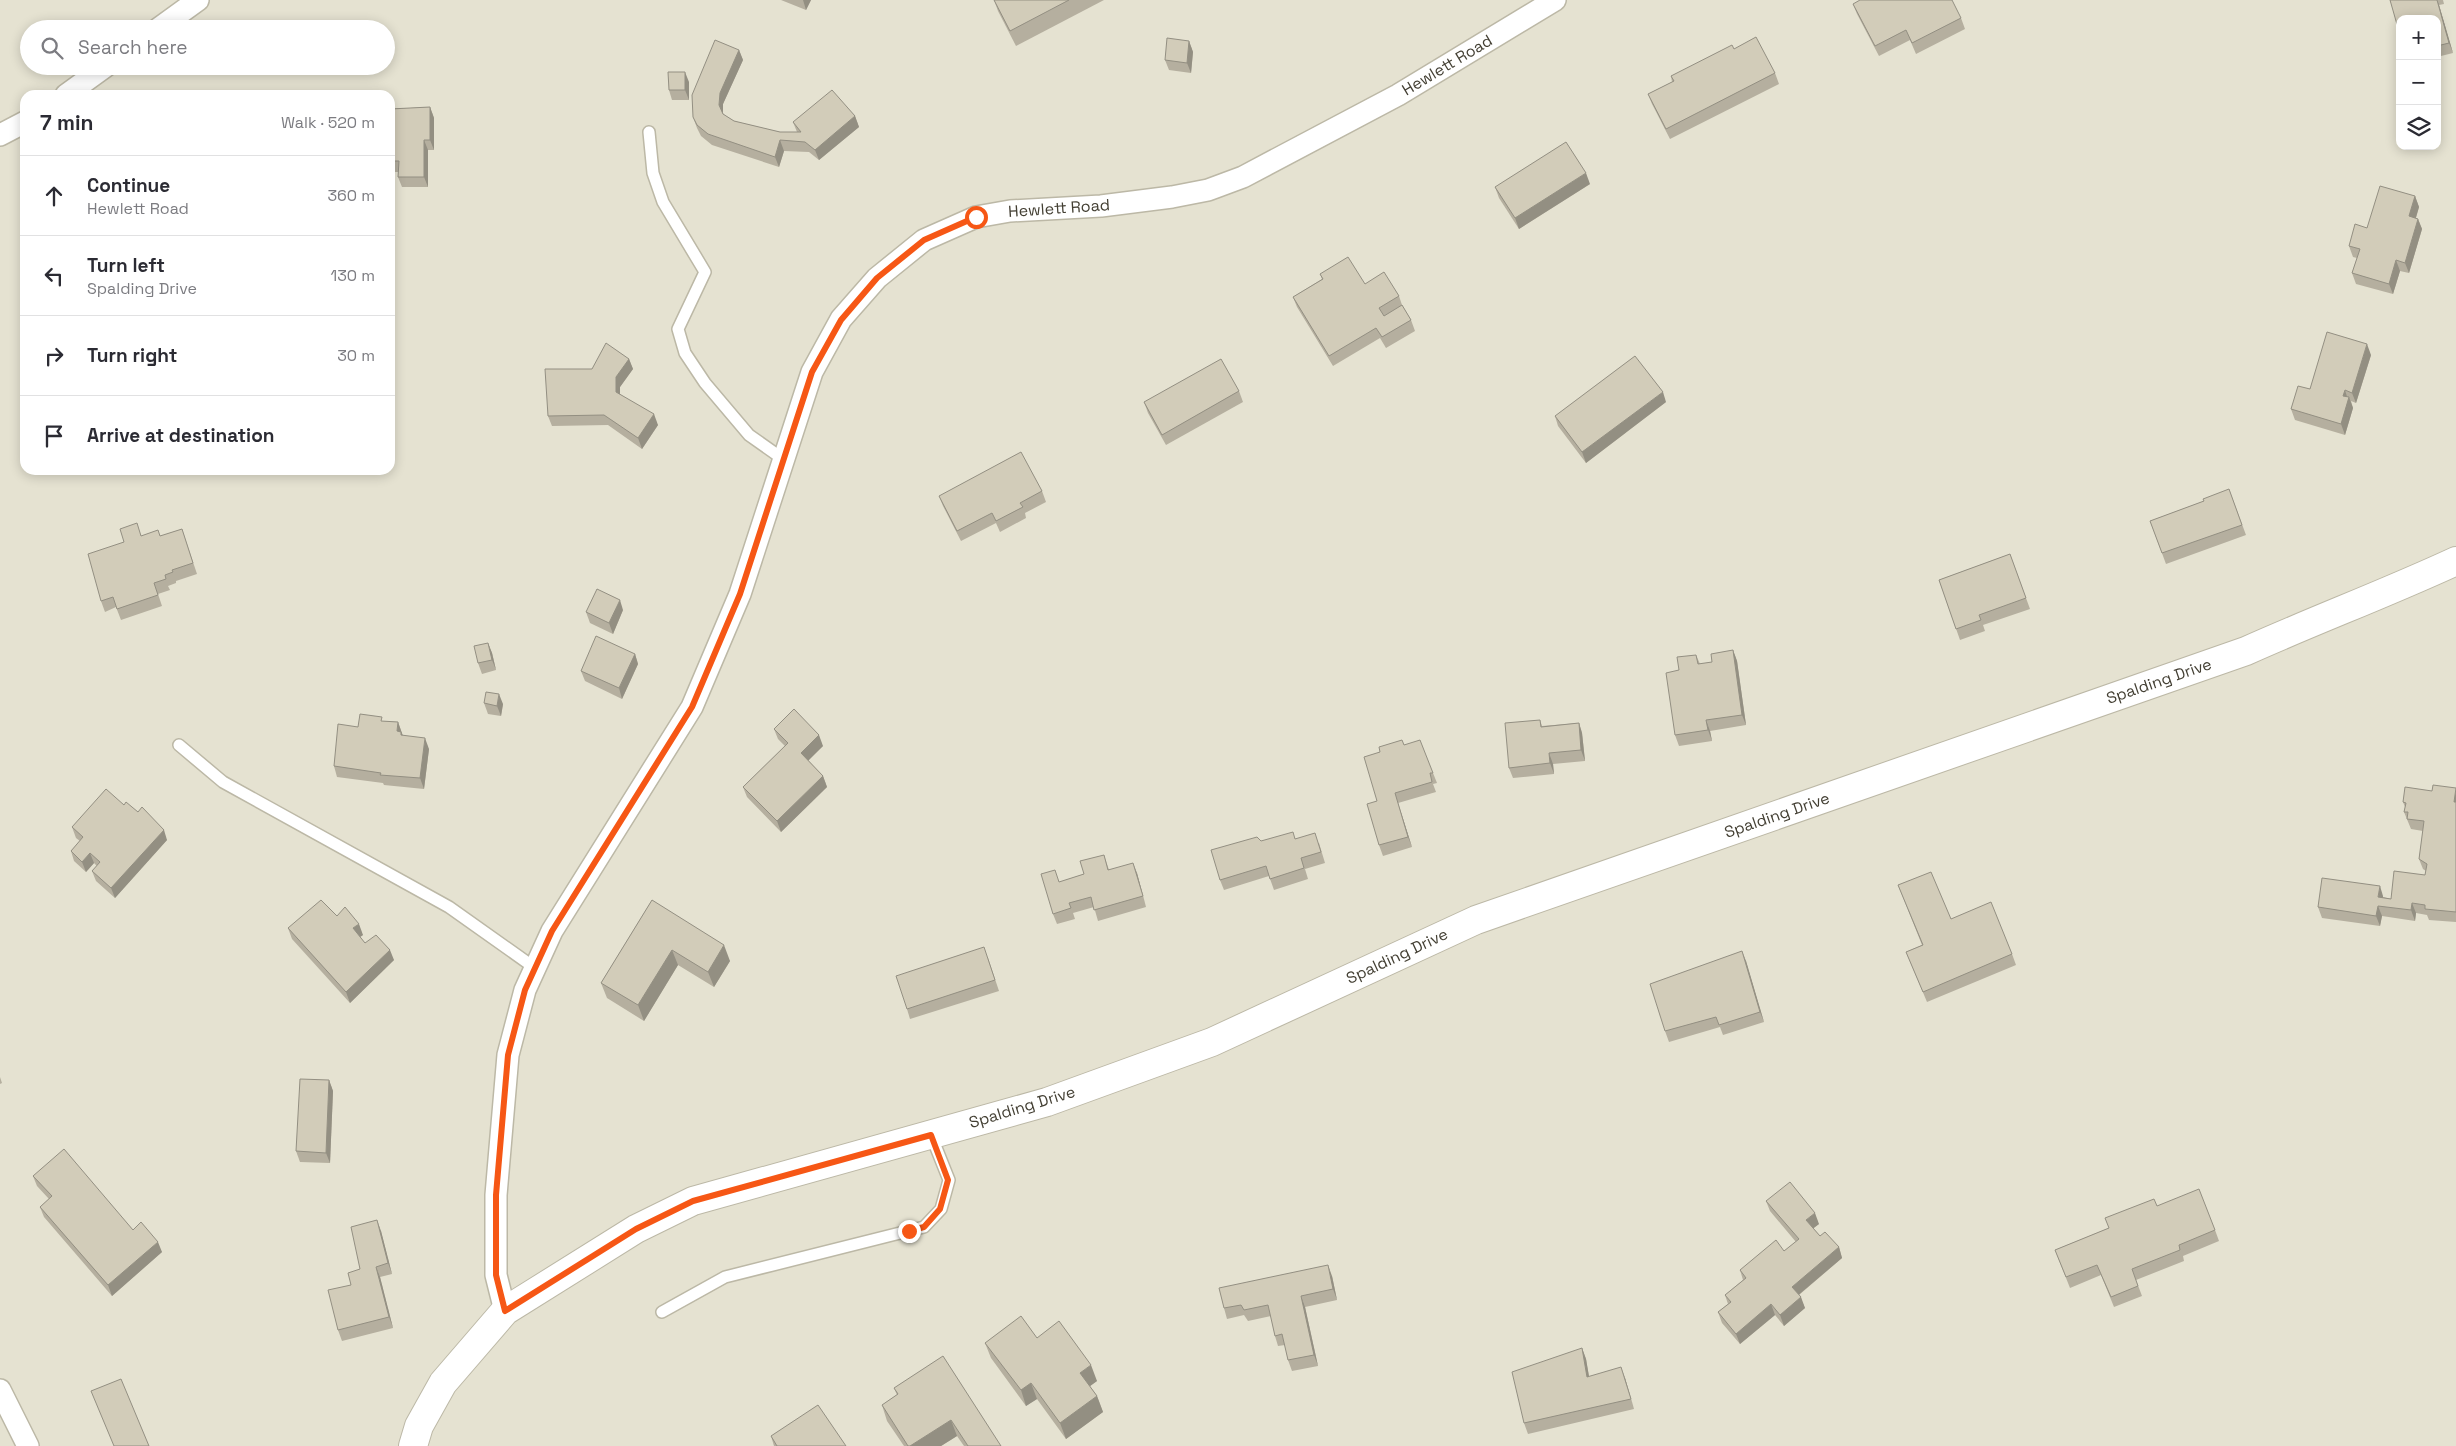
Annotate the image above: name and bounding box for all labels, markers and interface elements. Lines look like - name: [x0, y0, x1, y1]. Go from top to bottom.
- map controls: [2396, 15, 2441, 150]
- button: +: [2396, 15, 2441, 60]
- search box: [20, 20, 395, 75]
- street label: Hewlett Road: [1398, 30, 1496, 100]
- icon: search: [38, 34, 66, 62]
- text: Search here: [78, 35, 188, 60]
- button: −: [2396, 60, 2441, 105]
- button: layers: [2396, 105, 2441, 150]
- text: 7 min: [40, 109, 93, 136]
- text: Walk · 520 m: [281, 112, 375, 133]
- text: Continue: [87, 173, 170, 198]
- icon: ahead: [40, 182, 68, 210]
- text: 360 m: [327, 185, 375, 206]
- street label: Hewlett Road: [1007, 194, 1111, 222]
- text: Hewlett Road: [87, 198, 189, 219]
- route start: [965, 206, 988, 229]
- text: Turn left: [87, 253, 165, 278]
- icon: left: [40, 262, 68, 290]
- text: 130 m: [331, 265, 375, 286]
- text: Spalding Drive: [87, 278, 197, 299]
- icon: right: [40, 342, 68, 370]
- text: Turn right: [87, 343, 177, 368]
- text: 30 m: [337, 345, 375, 366]
- icon: arrive: [40, 422, 68, 450]
- text: Arrive at destination: [87, 423, 275, 448]
- street label: Spalding Drive: [2104, 653, 2214, 709]
- street label: Spalding Drive: [1722, 787, 1832, 843]
- street label: Spalding Drive: [1343, 923, 1451, 989]
- street label: Spalding Drive: [966, 1081, 1078, 1133]
- route end: [898, 1220, 921, 1243]

